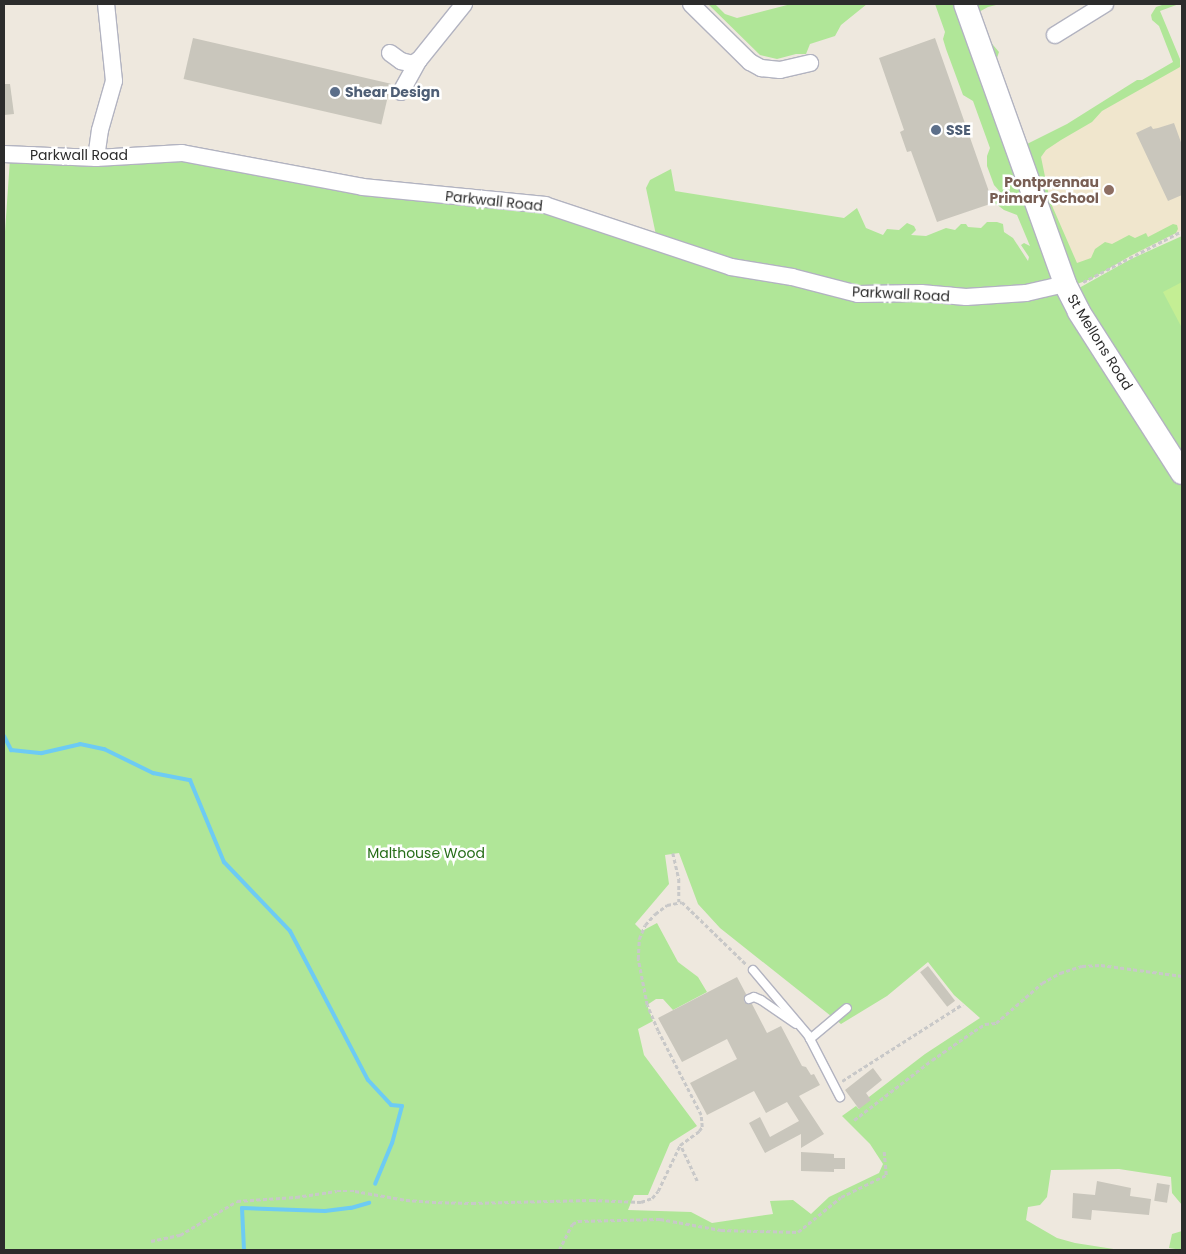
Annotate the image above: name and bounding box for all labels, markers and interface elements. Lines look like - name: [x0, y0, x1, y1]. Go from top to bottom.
- place label: Shear Design: [345, 84, 440, 100]
- marker: Shear Design: [329, 86, 341, 98]
- place label: SSE: [946, 122, 971, 138]
- marker: SSE: [930, 124, 942, 136]
- street label: Parkwall Road: [30, 147, 128, 163]
- place label: Pontprennau Primary School: [990, 174, 1099, 206]
- marker: Pontprennau Primary School: [1103, 184, 1115, 196]
- street label: Parkwall Road: [444, 188, 544, 214]
- street label: Parkwall Road: [852, 283, 950, 305]
- street label: St Mellons Road: [1064, 291, 1136, 393]
- park label: Malthouse Wood: [367, 845, 485, 861]

